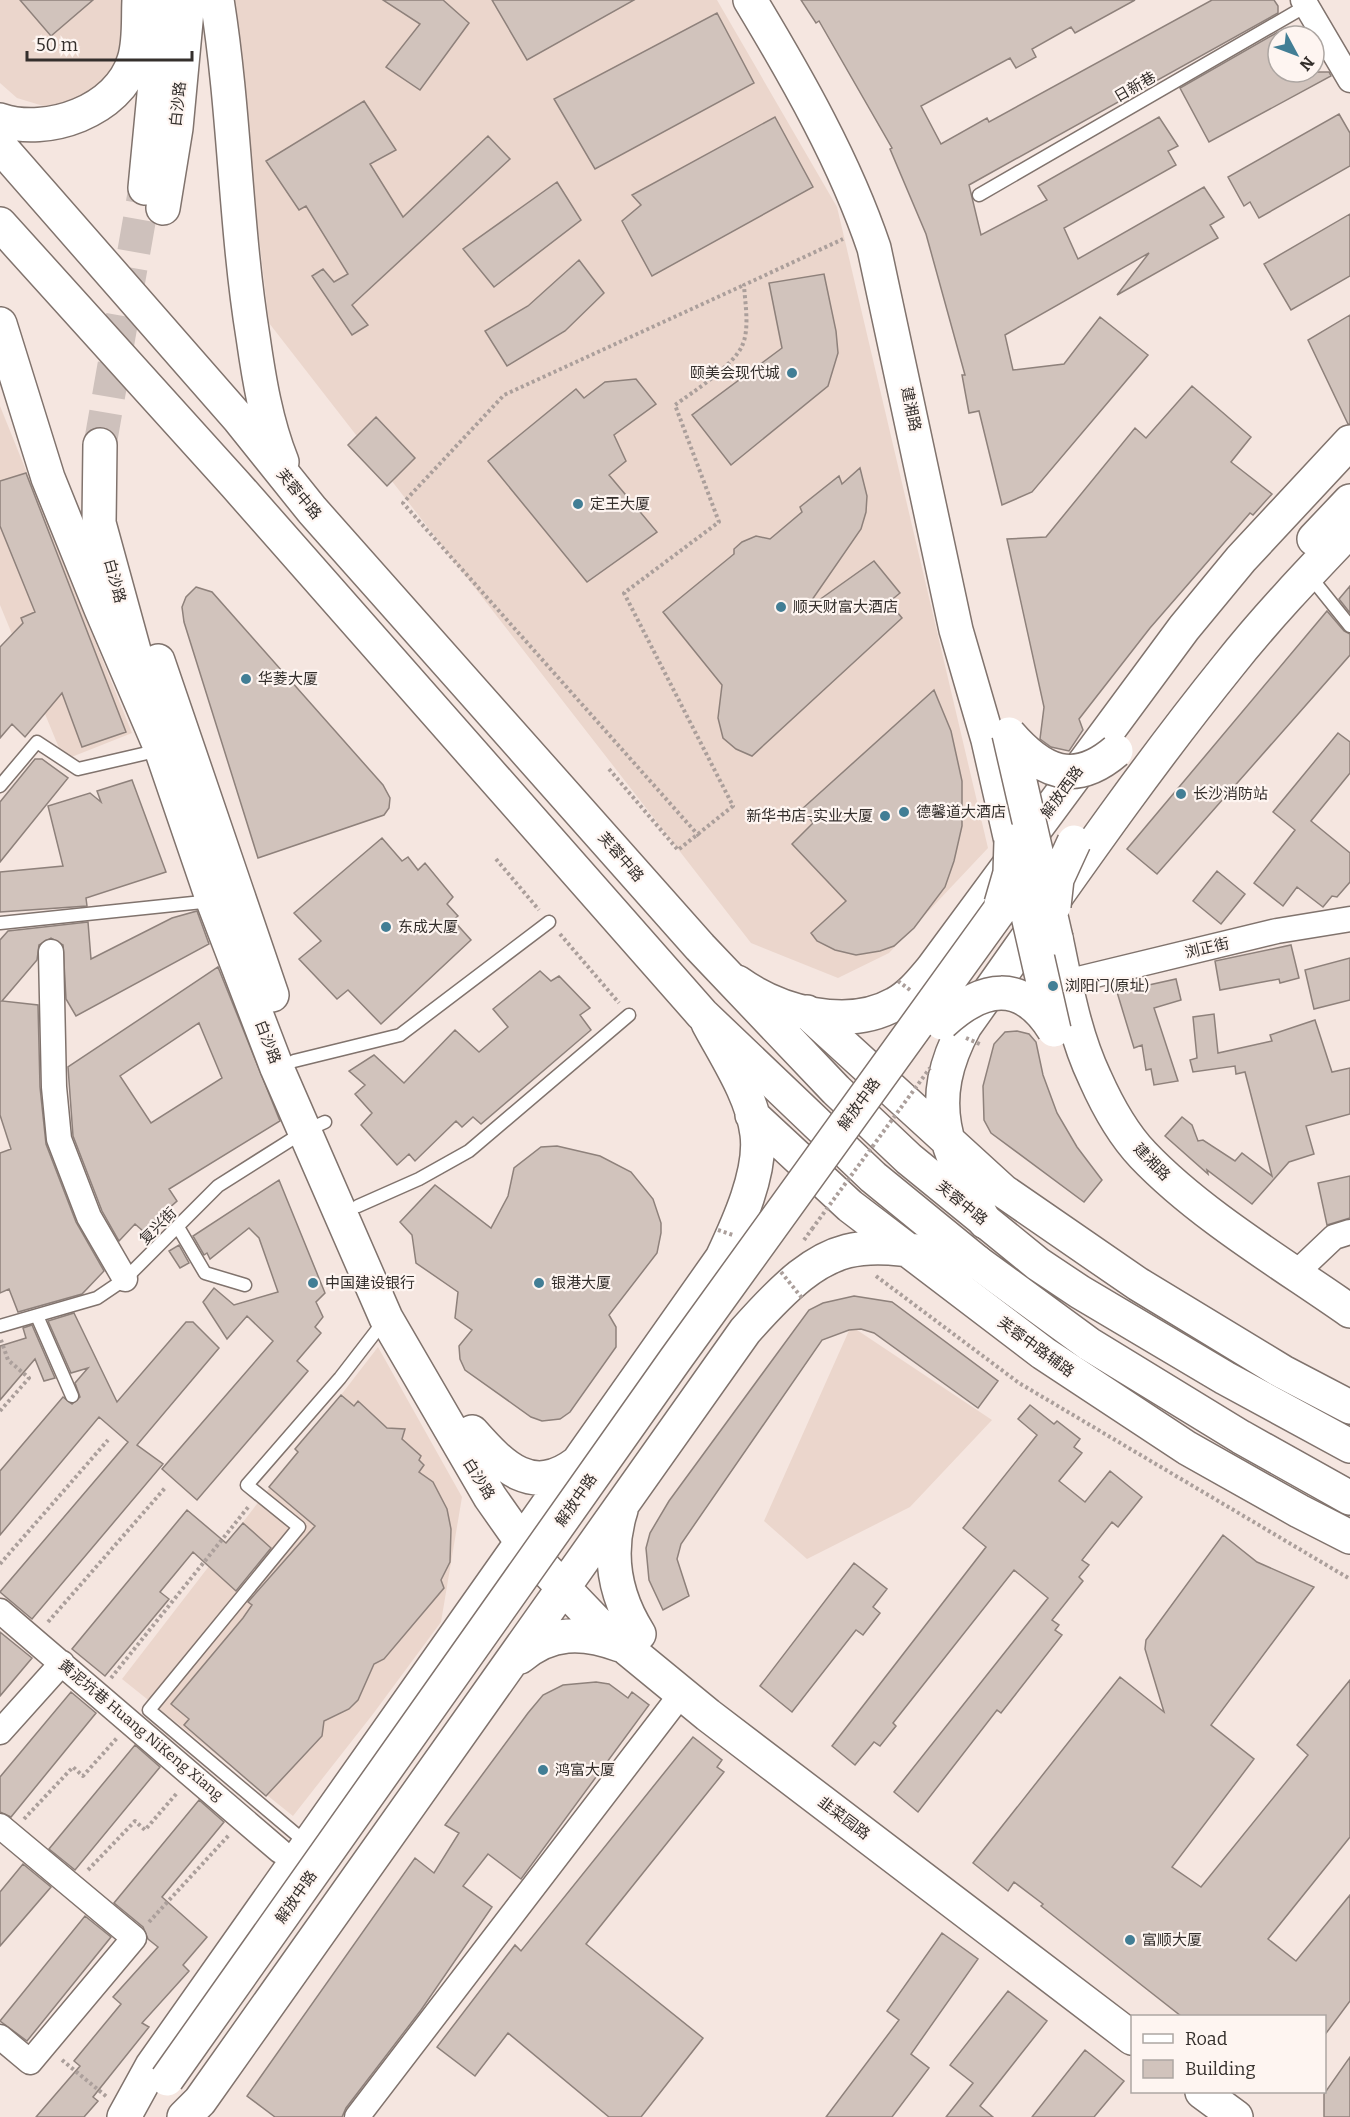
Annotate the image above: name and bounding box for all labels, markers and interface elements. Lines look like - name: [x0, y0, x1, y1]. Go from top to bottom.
- scale bar: [27, 24, 192, 62]
- north arrow: [1266, 24, 1326, 84]
- text: 50 m: [36, 34, 78, 56]
- text: N: [1296, 53, 1318, 74]
- street label: 日新巷: [1111, 68, 1159, 106]
- street label: 白沙路: [167, 81, 189, 127]
- place label: 颐美会现代城: [690, 364, 780, 382]
- marker: 颐美会现代城: [785, 366, 799, 380]
- street label: 建湘路: [898, 385, 924, 433]
- street label: 芙蓉中路: [273, 465, 325, 523]
- place label: 定王大厦: [590, 495, 650, 513]
- marker: 定王大厦: [571, 497, 585, 511]
- street label: 白沙路: [100, 557, 130, 605]
- place label: 顺天财富大酒店: [793, 598, 898, 616]
- marker: 顺天财富大酒店: [774, 600, 788, 614]
- place label: 华菱大厦: [258, 670, 318, 688]
- marker: 华菱大厦: [239, 672, 253, 686]
- street label: 解放西路: [1037, 762, 1087, 822]
- place label: 长沙消防站: [1193, 785, 1268, 803]
- marker: 长沙消防站: [1174, 787, 1188, 801]
- place label: 德馨道大酒店: [916, 803, 1006, 821]
- marker: 德馨道大酒店: [897, 805, 911, 819]
- place label: 新华书店-实业大厦: [746, 807, 873, 825]
- marker: 新华书店-实业大厦: [878, 809, 892, 823]
- street label: 芙蓉中路: [595, 828, 647, 886]
- place label: 东成大厦: [398, 918, 458, 936]
- marker: 东成大厦: [379, 920, 393, 934]
- street label: 浏正街: [1183, 934, 1231, 962]
- place label: 浏阳门(原址): [1065, 977, 1149, 995]
- marker: 浏阳门(原址): [1046, 979, 1060, 993]
- street label: 白沙路: [252, 1018, 284, 1066]
- street label: 解放中路: [834, 1074, 884, 1134]
- street label: 建湘路: [1130, 1140, 1174, 1184]
- street label: 芙蓉中路: [933, 1177, 991, 1229]
- street label: 复兴街: [136, 1204, 180, 1248]
- place label: 中国建设银行: [325, 1274, 415, 1292]
- place label: 银港大厦: [551, 1274, 611, 1292]
- marker: 中国建设银行: [306, 1276, 320, 1290]
- marker: 银港大厦: [532, 1276, 546, 1290]
- street label: 芙蓉中路辅路: [994, 1313, 1078, 1381]
- street label: 白沙路: [459, 1455, 499, 1503]
- street label: 解放中路: [551, 1470, 601, 1530]
- street label: 黄泥坑巷 Huang NiKeng Xiang: [55, 1656, 227, 1804]
- place label: 鸿富大厦: [555, 1761, 615, 1779]
- marker: 鸿富大厦: [536, 1763, 550, 1777]
- street label: 韭菜园路: [815, 1793, 873, 1843]
- street label: 解放中路: [271, 1867, 321, 1927]
- place label: 富顺大厦: [1142, 1931, 1202, 1949]
- marker: 富顺大厦: [1123, 1933, 1137, 1947]
- legend: [1131, 2015, 1326, 2093]
- text: Road: [1185, 2028, 1228, 2050]
- text: Building: [1185, 2058, 1256, 2080]

